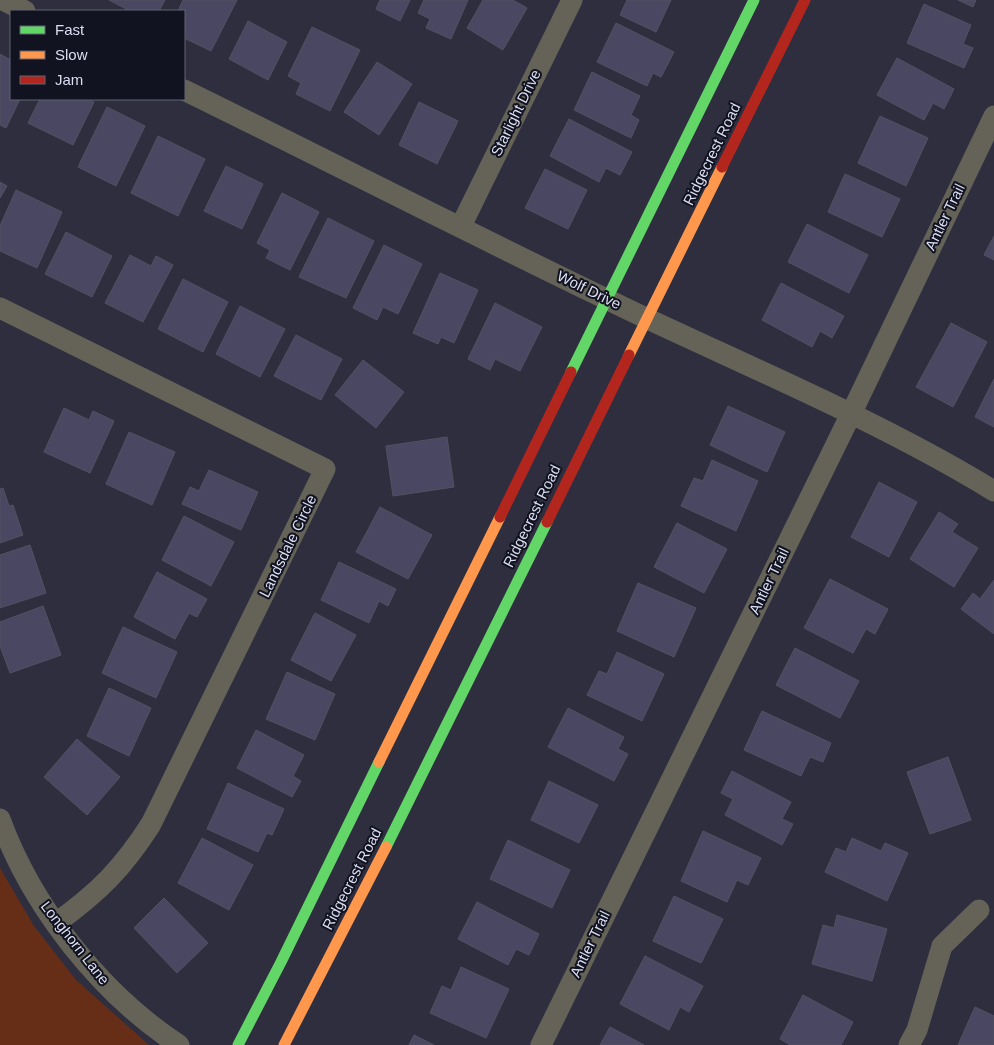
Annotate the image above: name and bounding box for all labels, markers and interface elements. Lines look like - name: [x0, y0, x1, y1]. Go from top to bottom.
- legend: [10, 10, 185, 100]
- text: Fast: [55, 21, 85, 38]
- text: Slow: [55, 46, 88, 63]
- street label: Starlight Drive: [487, 67, 544, 159]
- text: Jam: [55, 71, 83, 88]
- street label: Ridgecrest Road: [679, 100, 744, 208]
- street label: Antler Trail: [921, 181, 968, 253]
- street label: Wolf Drive: [555, 267, 624, 312]
- street label: Ridgecrest Road: [499, 462, 564, 570]
- street label: Landsdale Circle: [255, 492, 320, 600]
- street label: Antler Trail: [745, 545, 792, 617]
- street label: Ridgecrest Road: [319, 825, 384, 932]
- street label: Longhorn Lane: [38, 898, 113, 988]
- street label: Antler Trail: [566, 908, 613, 980]

